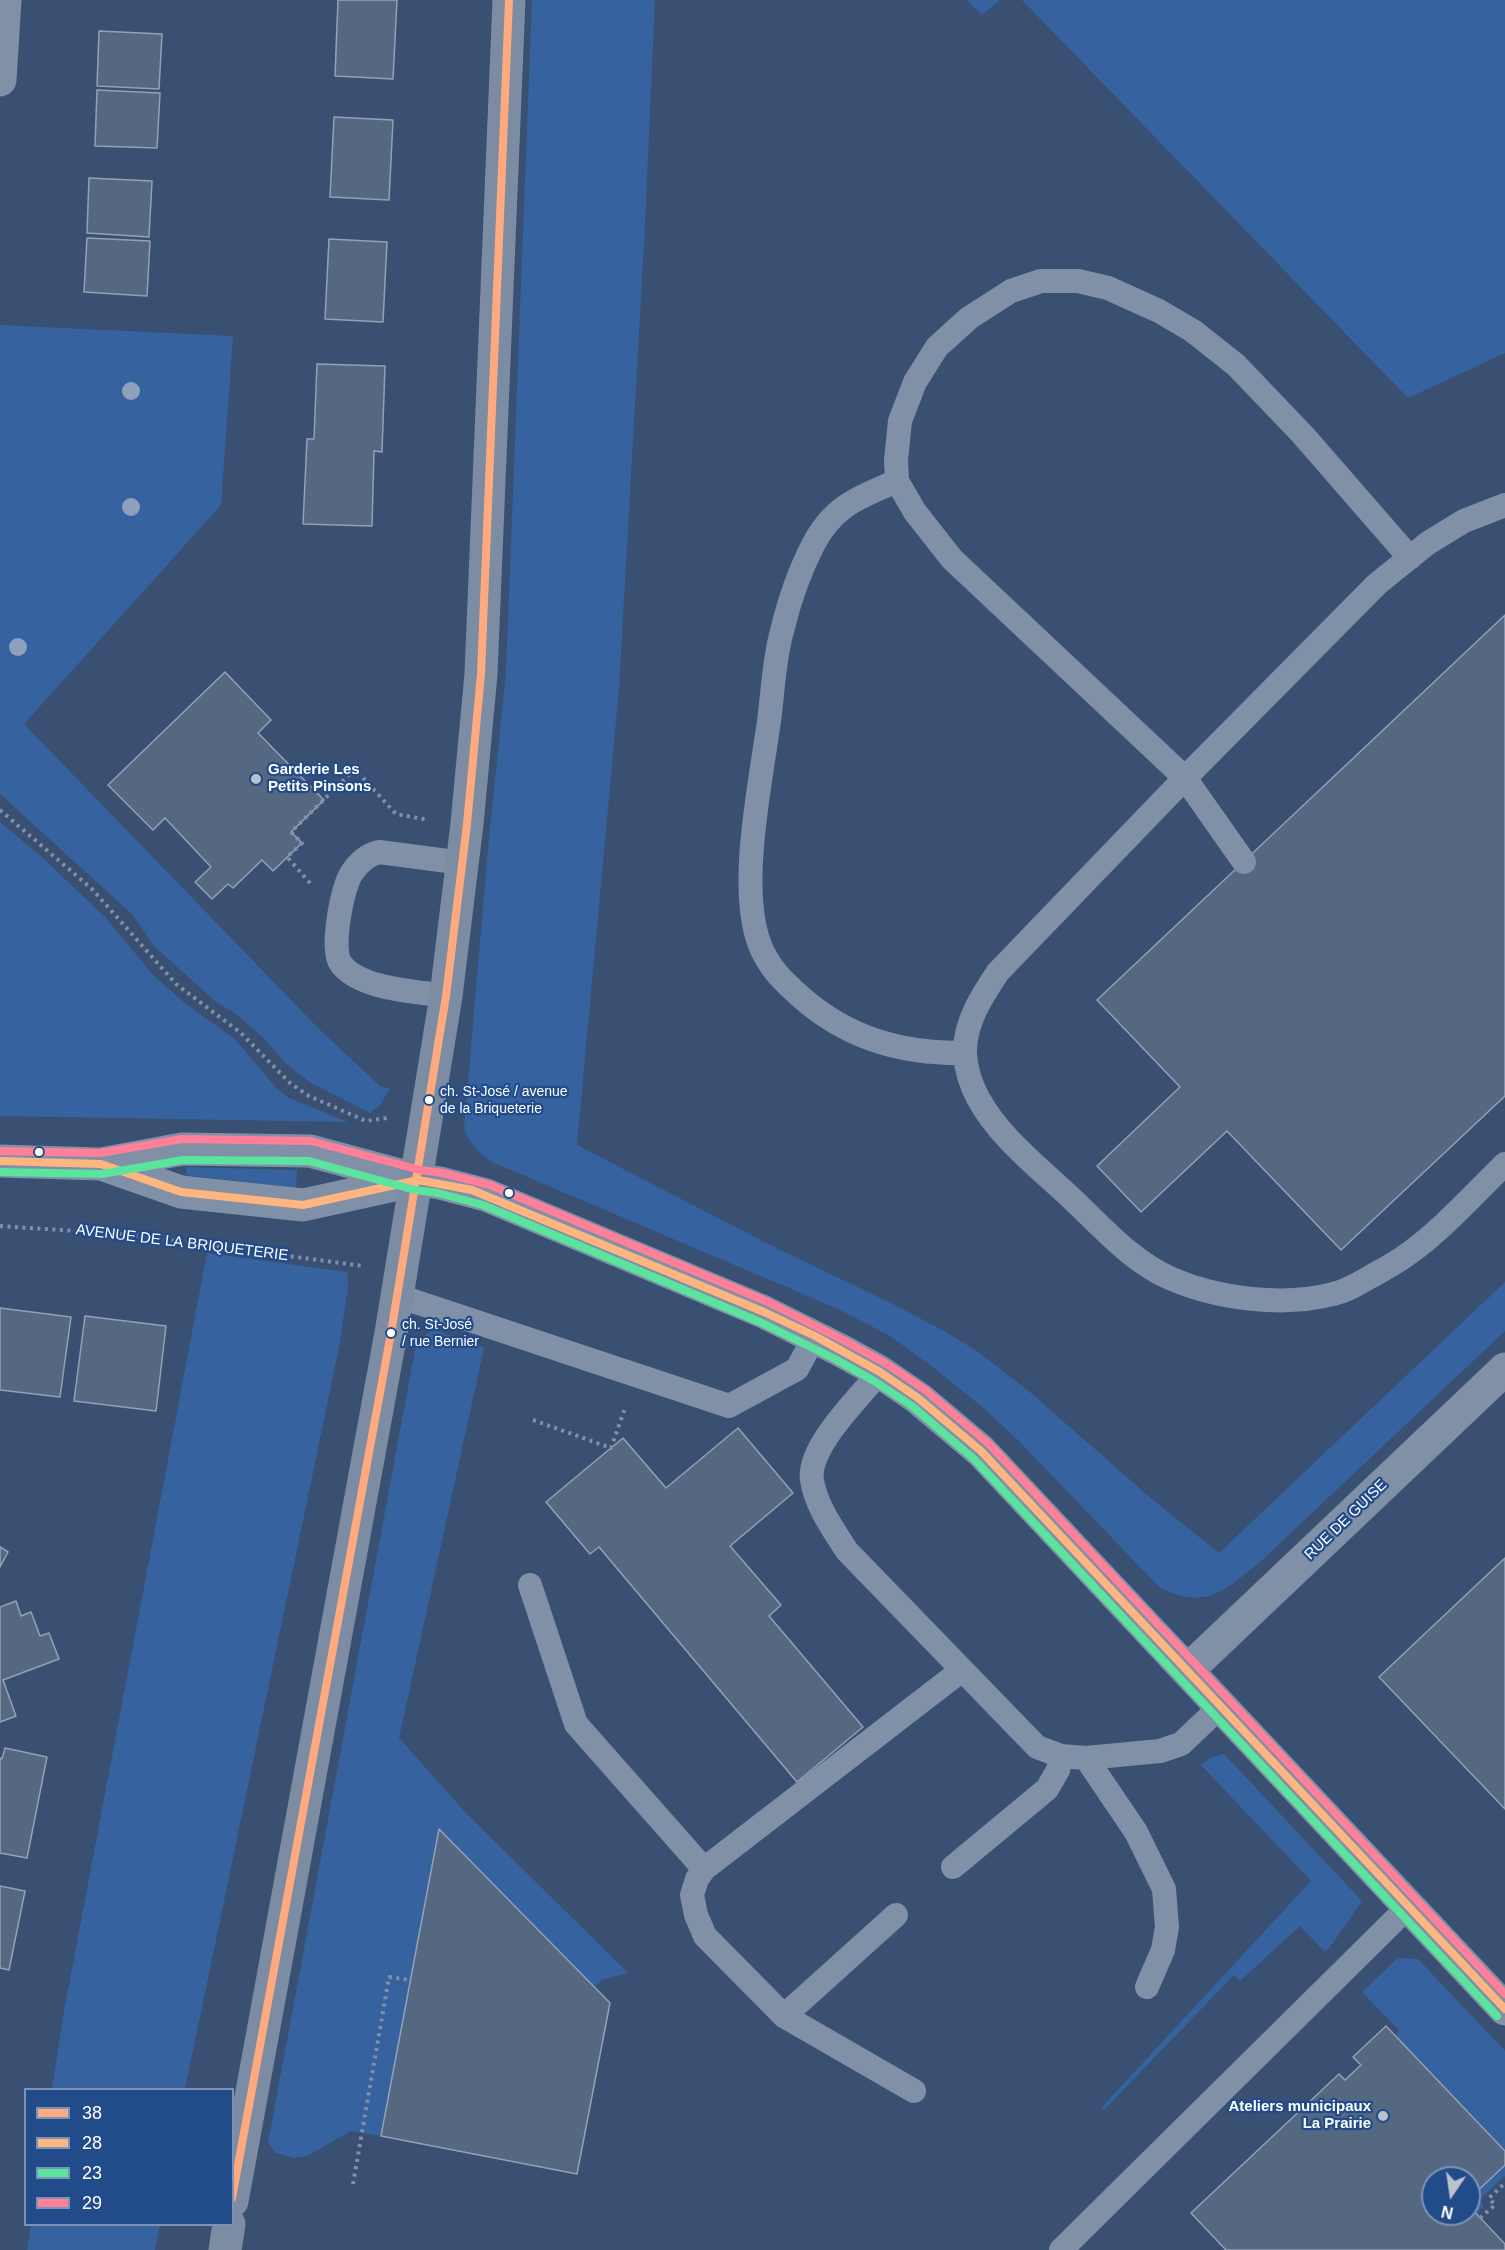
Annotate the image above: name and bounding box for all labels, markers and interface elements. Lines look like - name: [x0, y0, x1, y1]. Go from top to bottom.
- place label: Garderie Les Petits Pinsons: [268, 761, 371, 796]
- marker: Garderie Les Petits Pinsons: [249, 772, 263, 786]
- place label: ch. St-José / avenue de la Briqueterie: [440, 1084, 568, 1116]
- marker: ch. St-José / avenue de la Briqueterie: [423, 1094, 435, 1106]
- unlabelled marker: [33, 1146, 45, 1158]
- unlabelled marker: [503, 1187, 515, 1199]
- street label: AVENUE DE LA BRIQUETERIE: [75, 1221, 289, 1265]
- place label: ch. St-José / rue Bernier: [402, 1317, 479, 1350]
- marker: ch. St-José / rue Bernier: [385, 1327, 397, 1339]
- street label: RUE DE GUISE: [1301, 1476, 1391, 1564]
- legend: [24, 2088, 234, 2226]
- place label: Ateliers municipaux La Prairie: [1228, 2098, 1371, 2133]
- text: 38: [82, 2103, 102, 2123]
- marker: Ateliers municipaux La Prairie: [1376, 2109, 1390, 2123]
- text: 28: [82, 2133, 102, 2153]
- text: 23: [82, 2163, 102, 2183]
- north arrow: [1421, 2166, 1481, 2226]
- text: 29: [82, 2193, 102, 2213]
- text: N: [1440, 2202, 1455, 2222]

